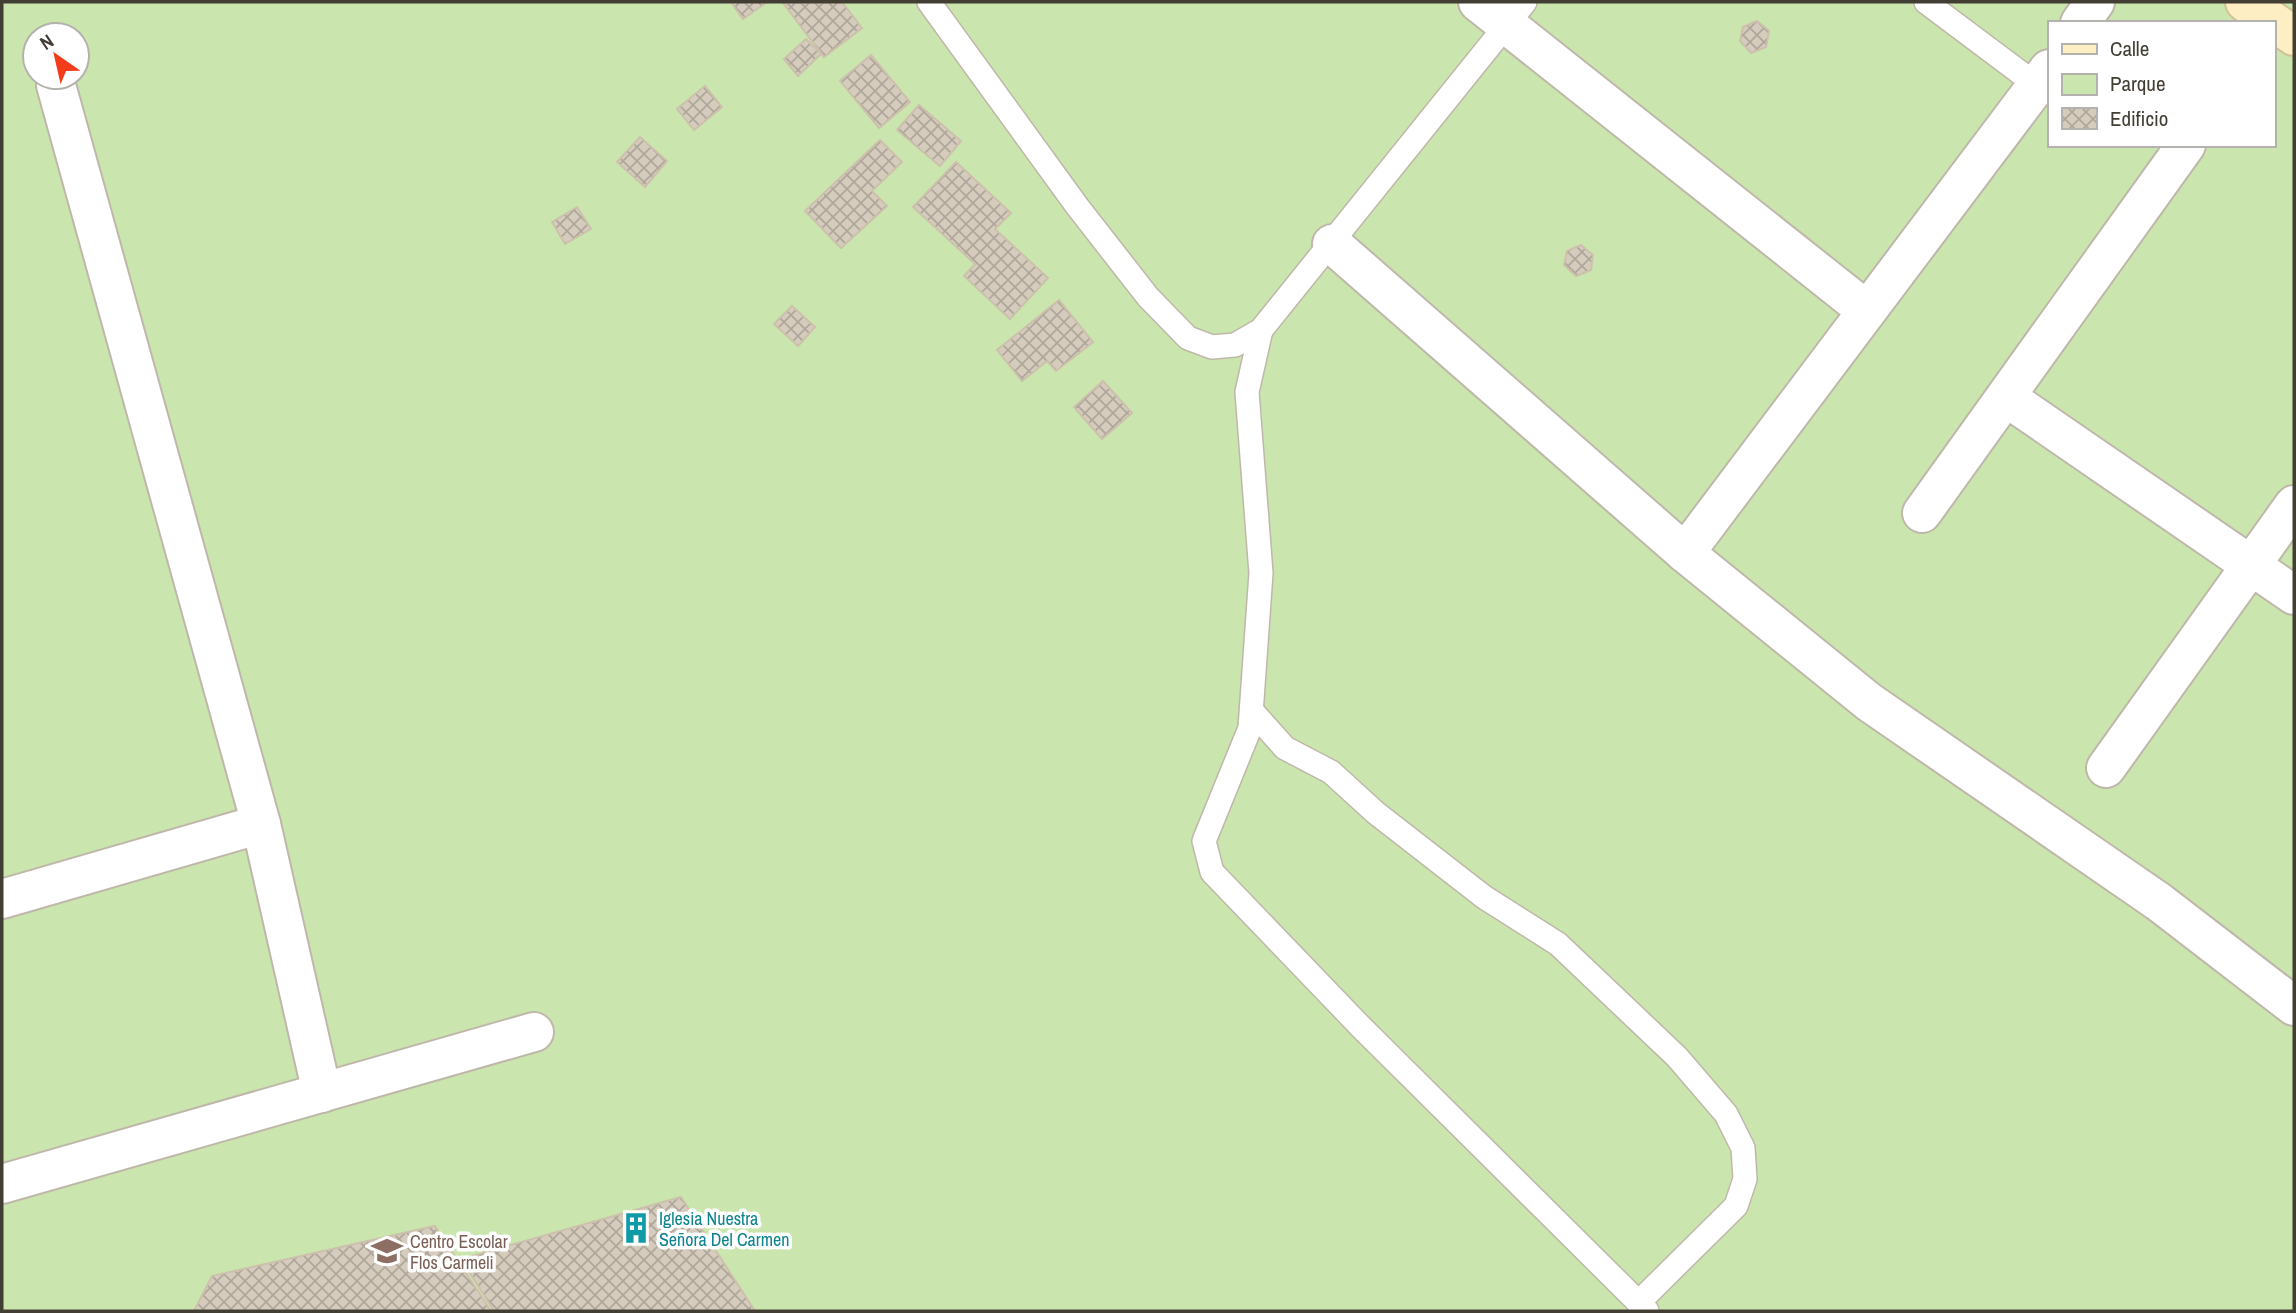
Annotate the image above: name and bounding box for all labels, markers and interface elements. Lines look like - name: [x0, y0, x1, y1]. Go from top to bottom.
- north arrow: [21, 21, 91, 91]
- legend: [2048, 21, 2275, 147]
- text: N: [35, 28, 58, 56]
- text: Calle: [2110, 34, 2149, 63]
- text: Parque: [2110, 69, 2166, 98]
- text: Edificio: [2110, 104, 2168, 133]
- place label: Iglesia Nuestra Señora Del Carmen: [659, 1206, 789, 1252]
- building icon: Iglesia Nuestra Señora Del Carmen: [619, 1211, 653, 1245]
- place label: Centro Escolar Flos Carmeli: [410, 1229, 508, 1275]
- school or university icon: Centro Escolar Flos Carmeli: [370, 1234, 404, 1268]

